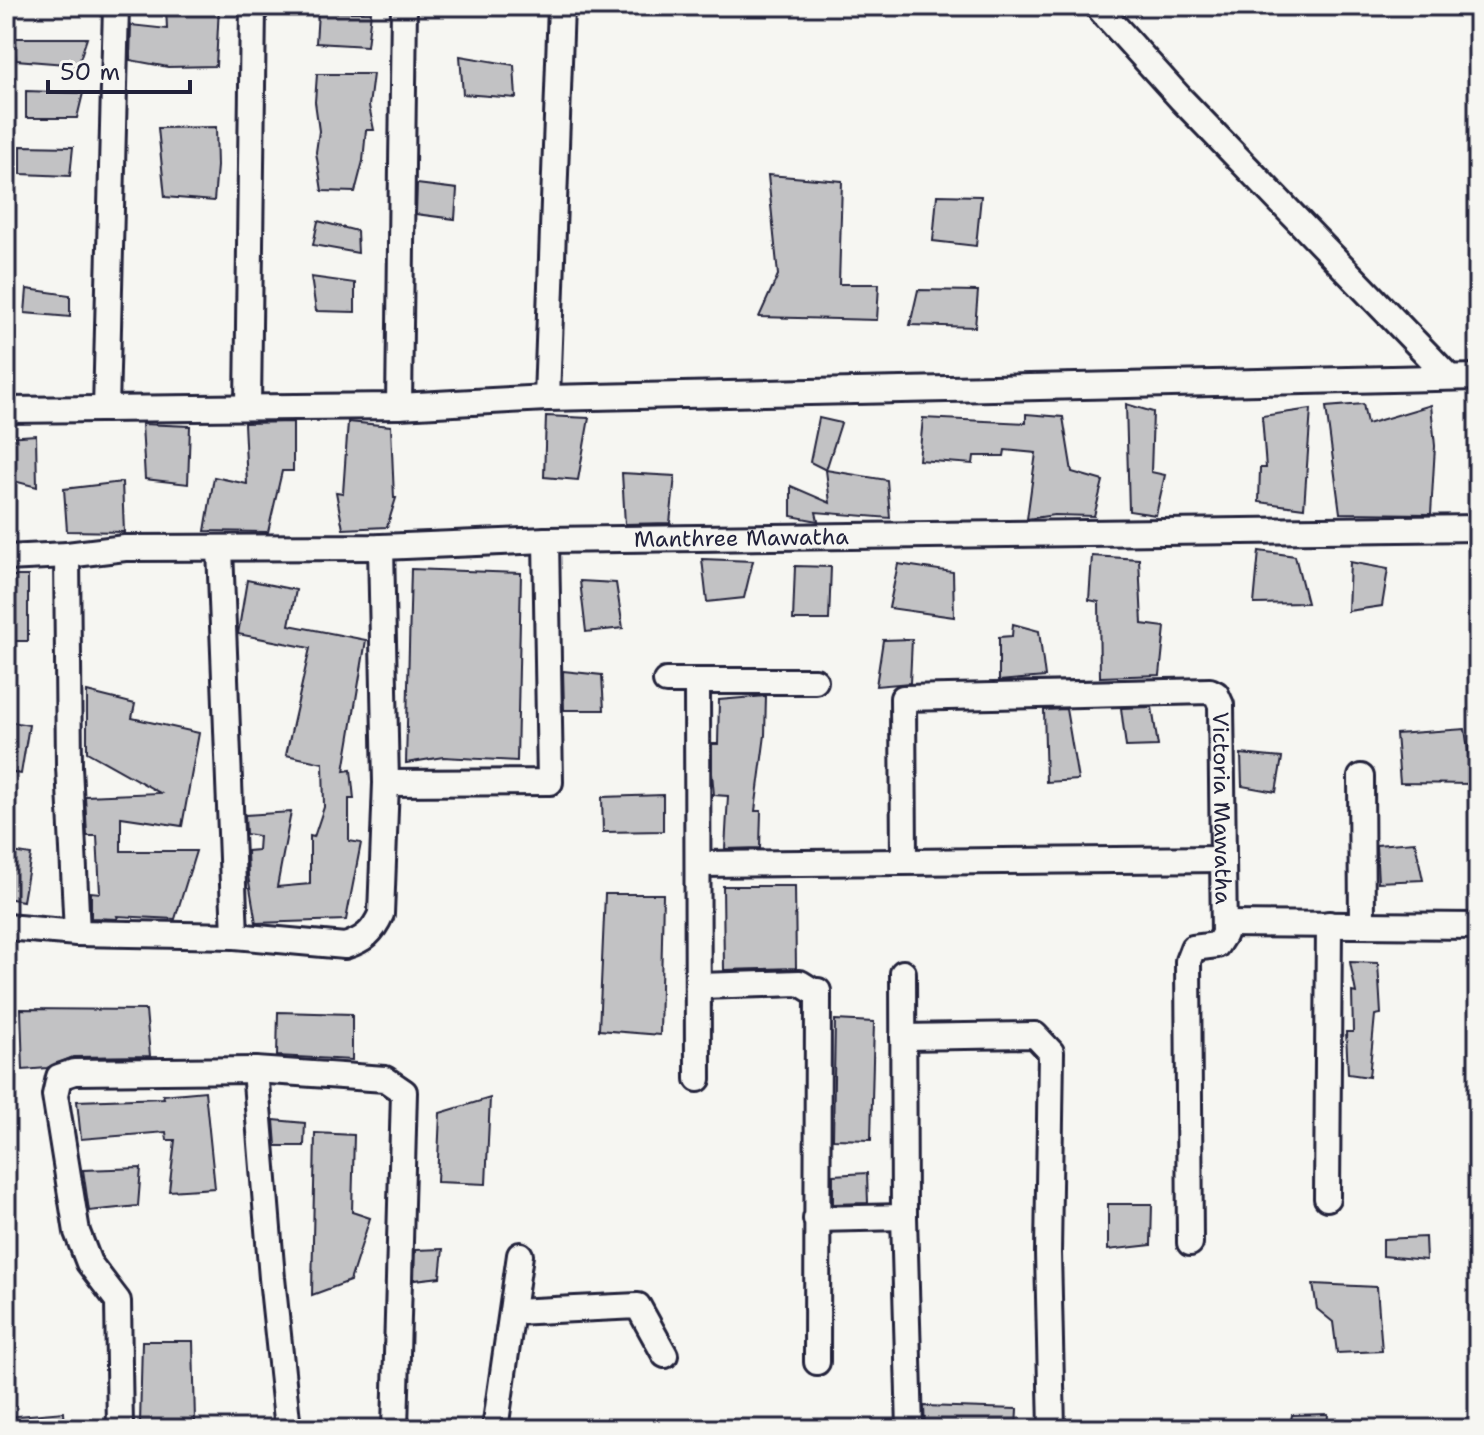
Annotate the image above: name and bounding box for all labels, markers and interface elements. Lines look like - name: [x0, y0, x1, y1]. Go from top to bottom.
- scale bar: [48, 44, 190, 94]
- text: 50 m: [60, 56, 120, 88]
- street label: Manthree Mawatha: [634, 522, 849, 553]
- street label: Victoria Mawatha: [1207, 712, 1238, 905]

